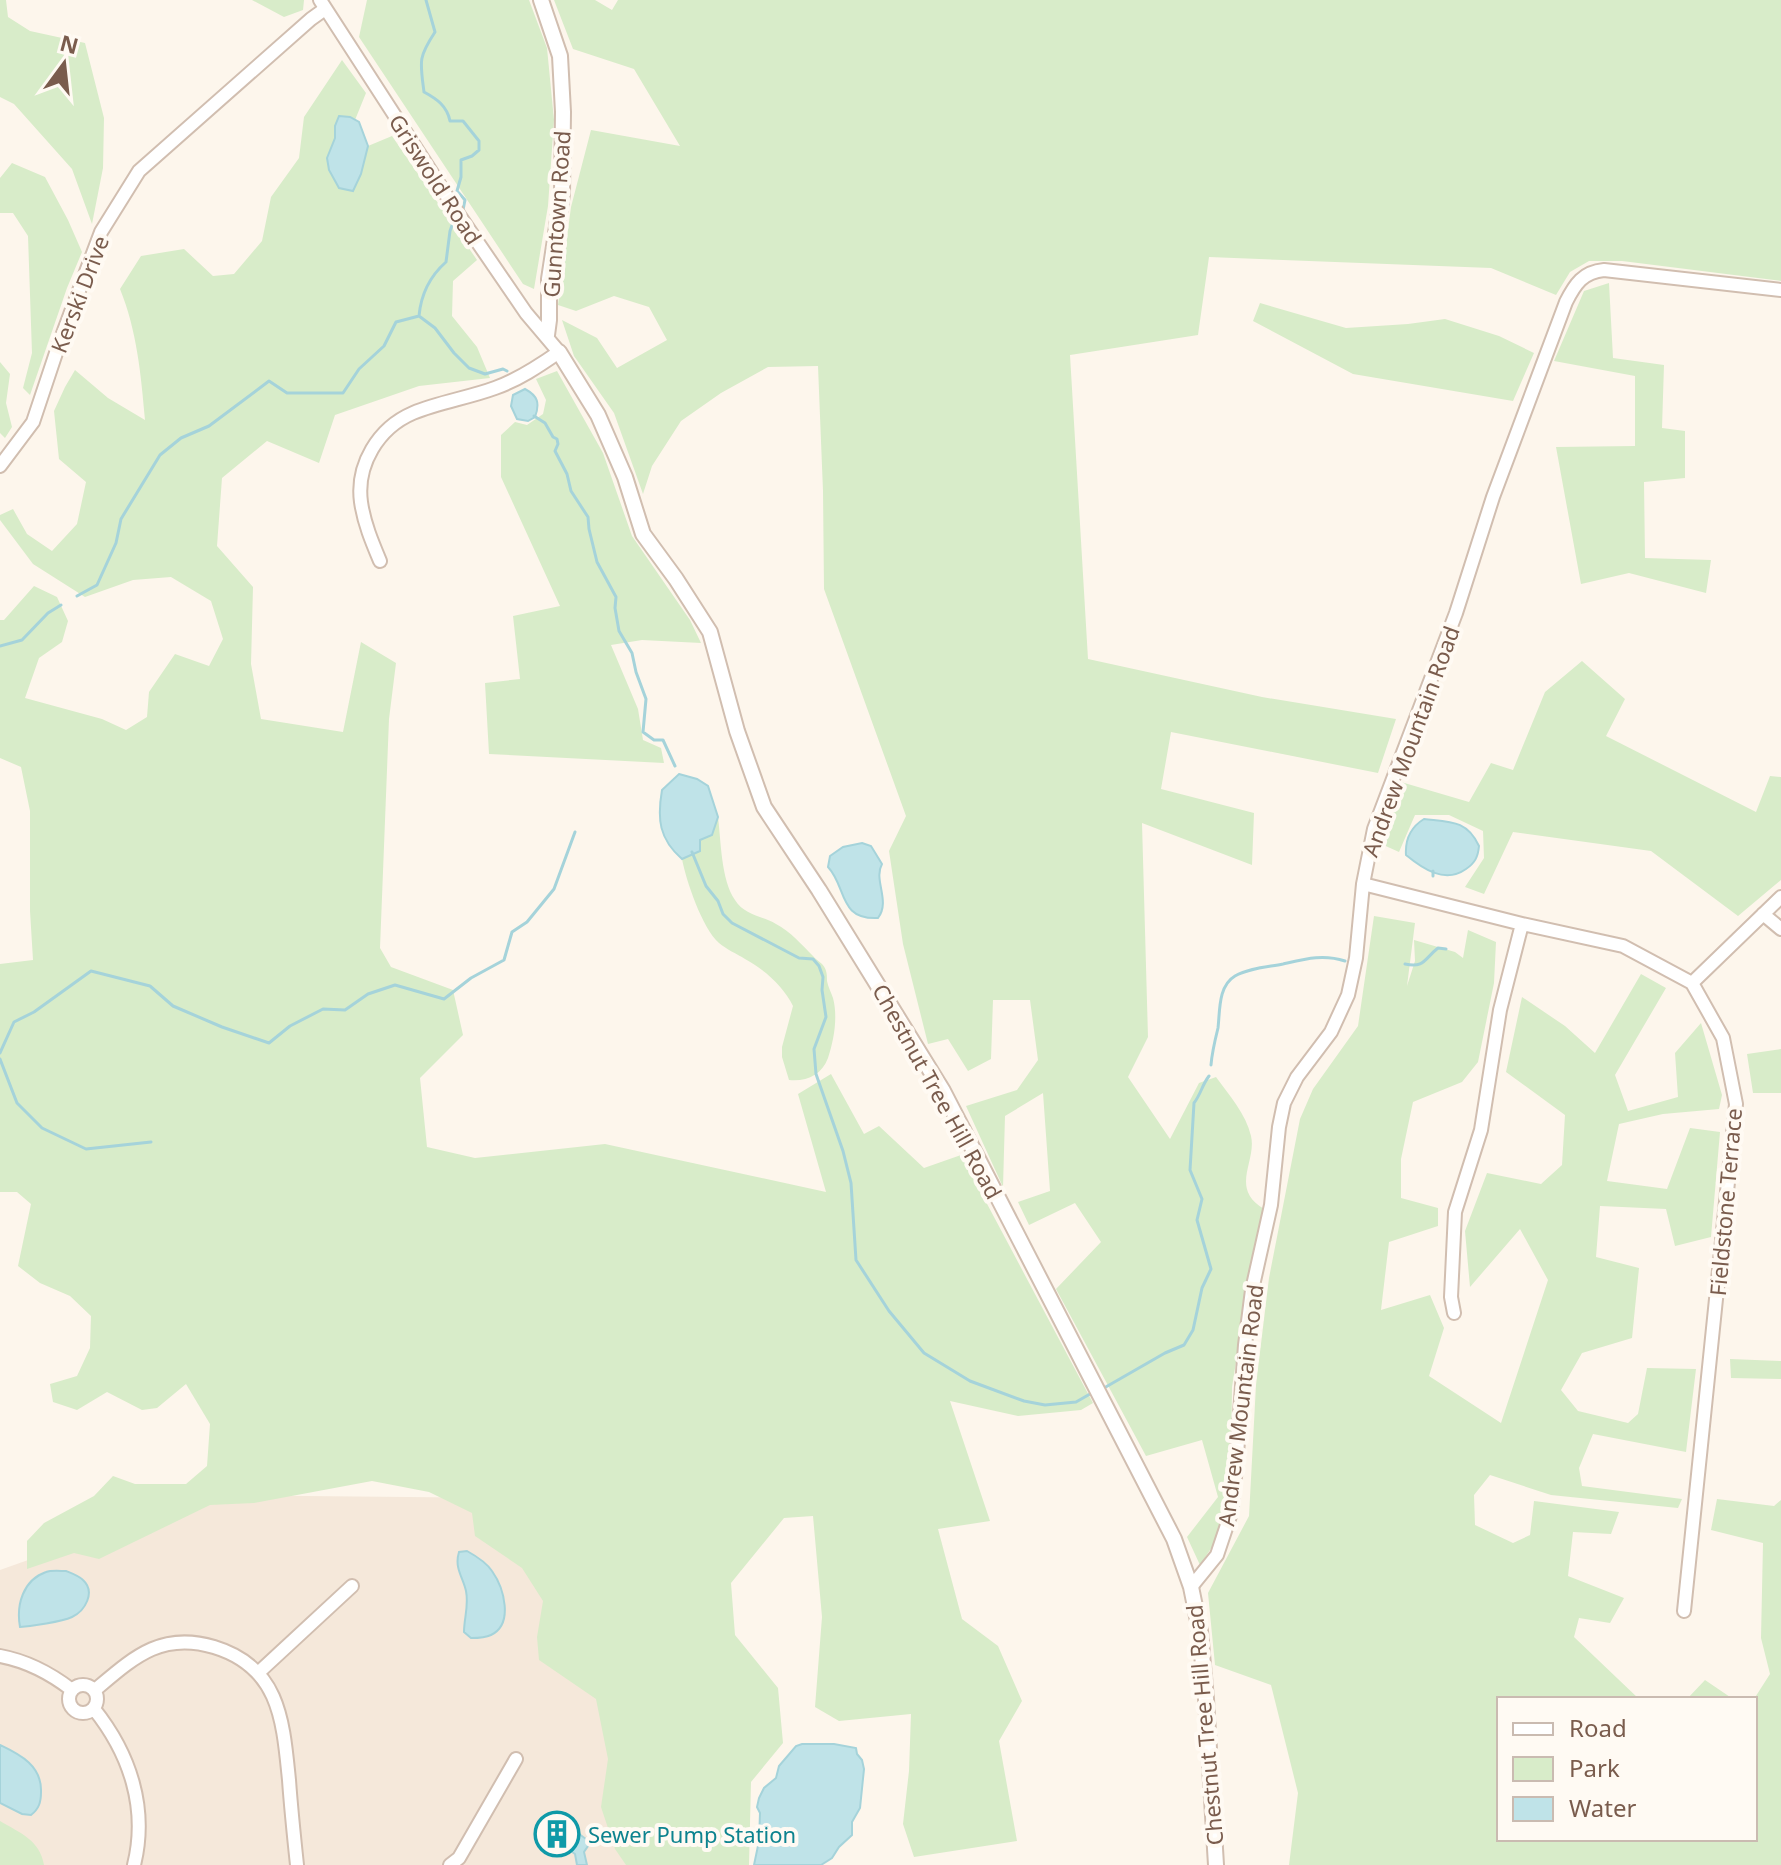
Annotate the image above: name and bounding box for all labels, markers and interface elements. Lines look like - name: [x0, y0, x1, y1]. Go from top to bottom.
- north arrow: [24, 24, 104, 104]
- text: N: [57, 27, 82, 61]
- street label: Griswold Road: [383, 108, 489, 250]
- street label: Gunntown Road: [535, 130, 577, 298]
- street label: Kerski Drive: [43, 231, 115, 357]
- street label: Andrew Mountain Road: [1354, 621, 1466, 861]
- street label: Chestnut Tree Hill Road: [866, 978, 1010, 1204]
- street label: Fieldstone Terrace: [1702, 1107, 1748, 1297]
- street label: Andrew Mountain Road: [1210, 1282, 1270, 1528]
- street label: Chestnut Tree Hill Road: [1179, 1603, 1229, 1847]
- legend: [1497, 1697, 1757, 1841]
- text: Road: [1569, 1711, 1627, 1744]
- text: Park: [1569, 1751, 1620, 1784]
- text: Water: [1569, 1791, 1637, 1824]
- building icon: Sewer Pump Station: [533, 1810, 581, 1858]
- place label: Sewer Pump Station: [588, 1819, 796, 1849]

